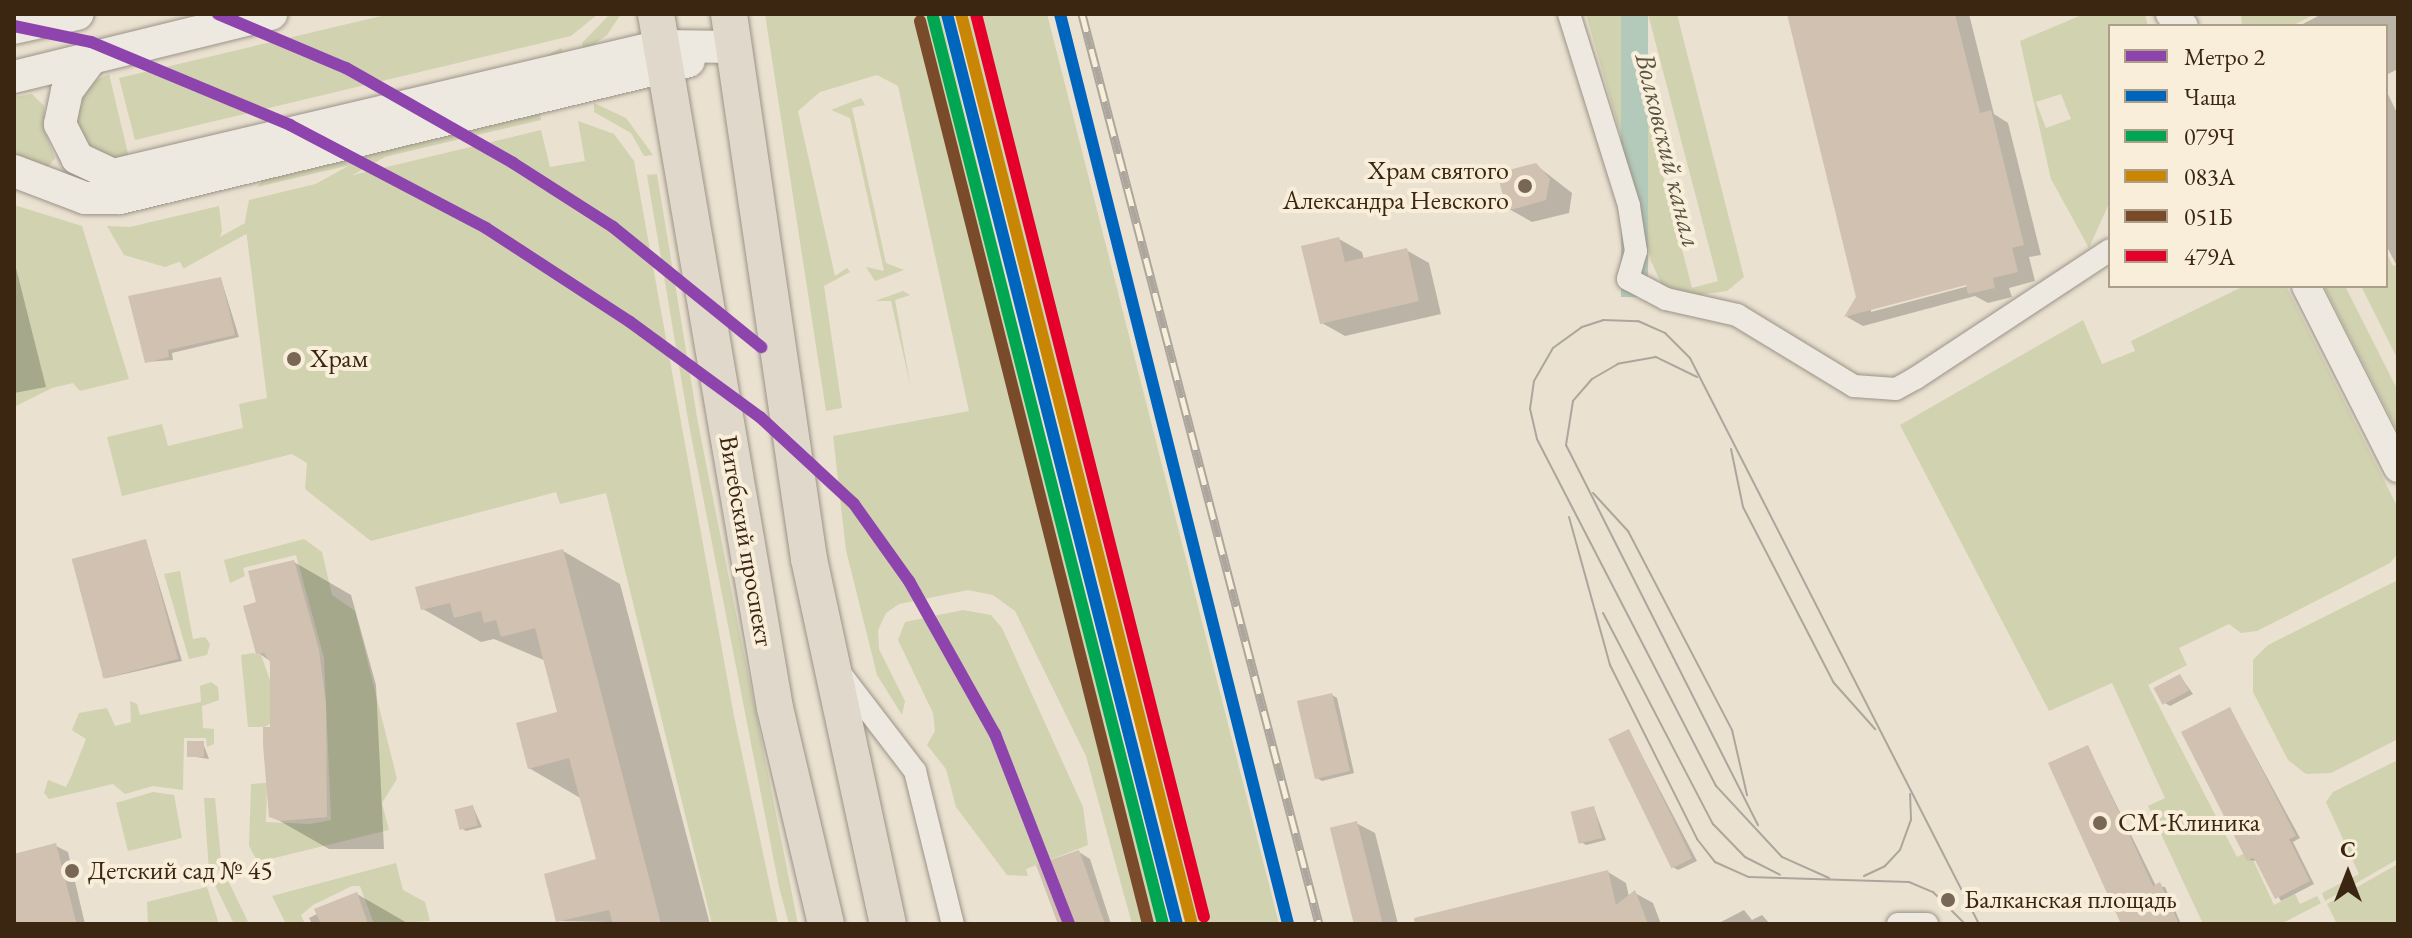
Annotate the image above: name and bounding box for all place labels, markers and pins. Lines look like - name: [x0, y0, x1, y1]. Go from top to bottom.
- place label: Храм святого Александра Невского: [1283, 155, 1509, 216]
- marker: Храм святого Александра Невского: [1516, 177, 1534, 195]
- place label: Храм: [310, 343, 368, 375]
- marker: Храм: [285, 350, 303, 368]
- place label: СМ-Клиника: [2118, 807, 2260, 839]
- marker: СМ-Клиника: [2089, 812, 2111, 834]
- place label: Детский сад № 45: [88, 855, 273, 887]
- marker: Детский сад № 45: [63, 862, 81, 880]
- place label: Балканская площадь: [1964, 884, 2177, 916]
- marker: Балканская площадь: [1939, 891, 1957, 909]

